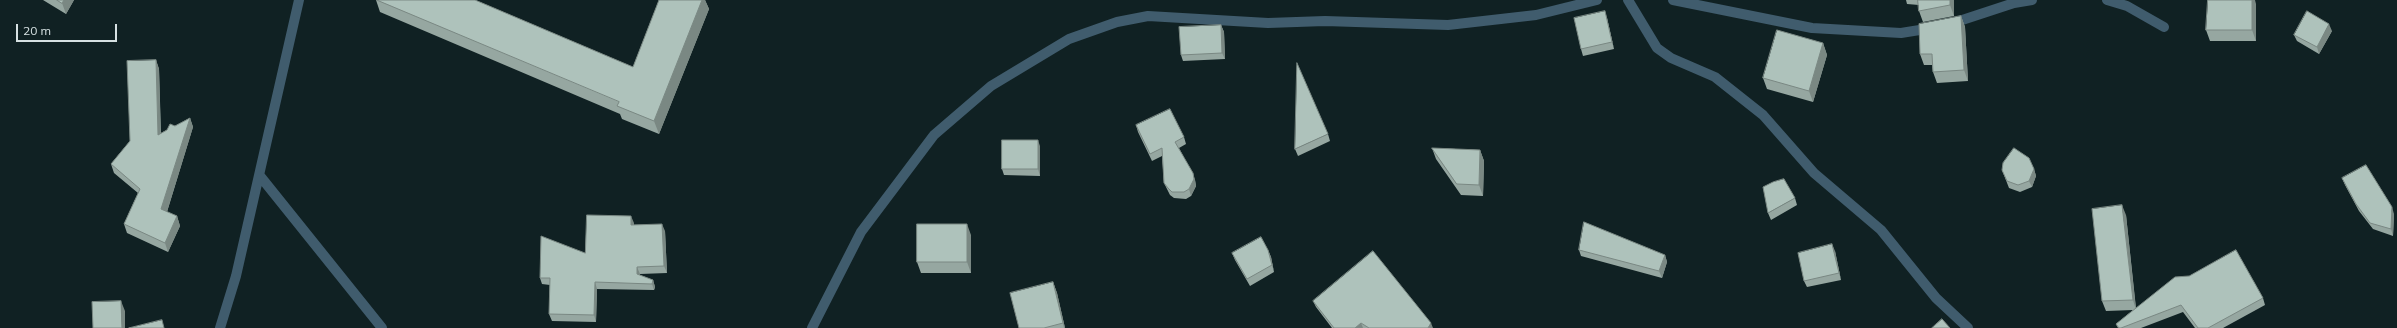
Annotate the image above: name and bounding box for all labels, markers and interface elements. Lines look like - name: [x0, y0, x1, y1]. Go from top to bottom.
- scale bar: [18, 16, 119, 42]
- text: 20 m: [23, 23, 51, 38]

